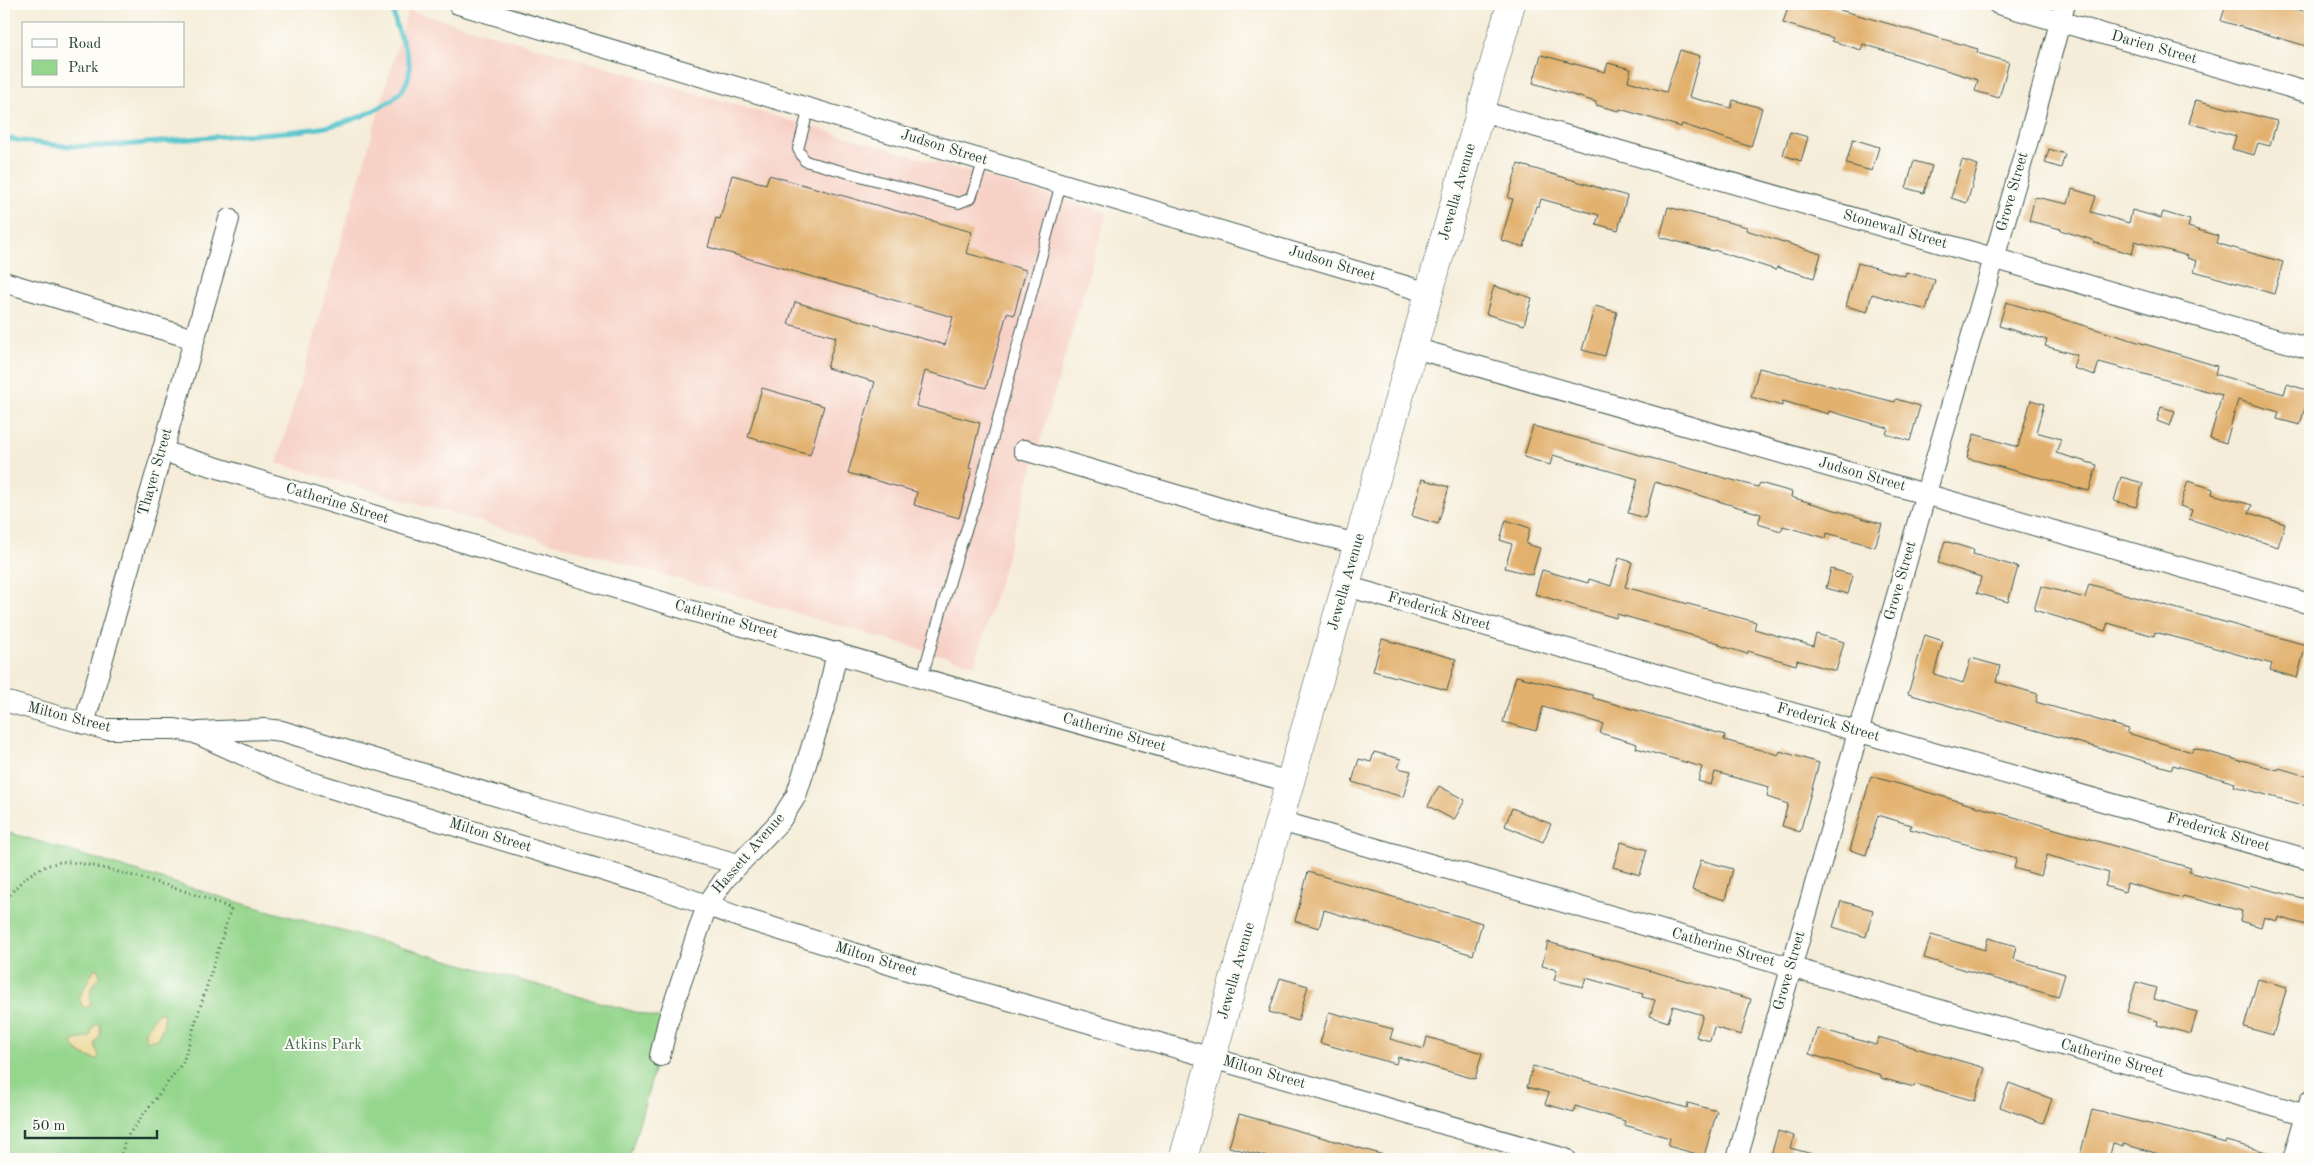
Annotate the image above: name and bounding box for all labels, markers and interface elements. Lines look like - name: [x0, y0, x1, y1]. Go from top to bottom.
- legend: [22, 22, 185, 88]
- street label: Darien Street: [2110, 29, 2198, 67]
- text: Road: [68, 37, 102, 52]
- text: Park: [68, 61, 99, 76]
- street label: Judson Street: [899, 128, 989, 168]
- street label: Jewella Avenue: [1437, 142, 1479, 242]
- street label: Grove Street: [1995, 151, 2031, 233]
- street label: Stonewall Street: [1841, 208, 1949, 252]
- street label: Judson Street: [1287, 244, 1377, 284]
- street label: Thayer Street: [136, 427, 176, 517]
- street label: Judson Street: [1817, 455, 1907, 495]
- street label: Catherine Street: [284, 481, 390, 527]
- street label: Jewella Avenue: [1326, 532, 1368, 632]
- street label: Grove Street: [1883, 540, 1919, 622]
- street label: Frederick Street: [1386, 590, 1492, 634]
- street label: Catherine Street: [673, 598, 779, 642]
- street label: Milton Street: [26, 700, 112, 736]
- street label: Frederick Street: [1775, 701, 1881, 745]
- street label: Catherine Street: [1061, 711, 1167, 755]
- street label: Hassett Avenue: [710, 811, 788, 897]
- street label: Frederick Street: [2165, 811, 2271, 855]
- street label: Milton Street: [447, 816, 533, 856]
- street label: Jewella Avenue: [1216, 921, 1258, 1021]
- street label: Catherine Street: [1670, 926, 1776, 970]
- street label: Grove Street: [1772, 930, 1808, 1012]
- street label: Milton Street: [833, 940, 919, 980]
- street label: Catherine Street: [2059, 1037, 2165, 1081]
- park label: Atkins Park: [284, 1038, 362, 1053]
- street label: Milton Street: [1221, 1054, 1307, 1092]
- scale bar: [25, 1108, 158, 1140]
- text: 50 m: [32, 1119, 66, 1134]

